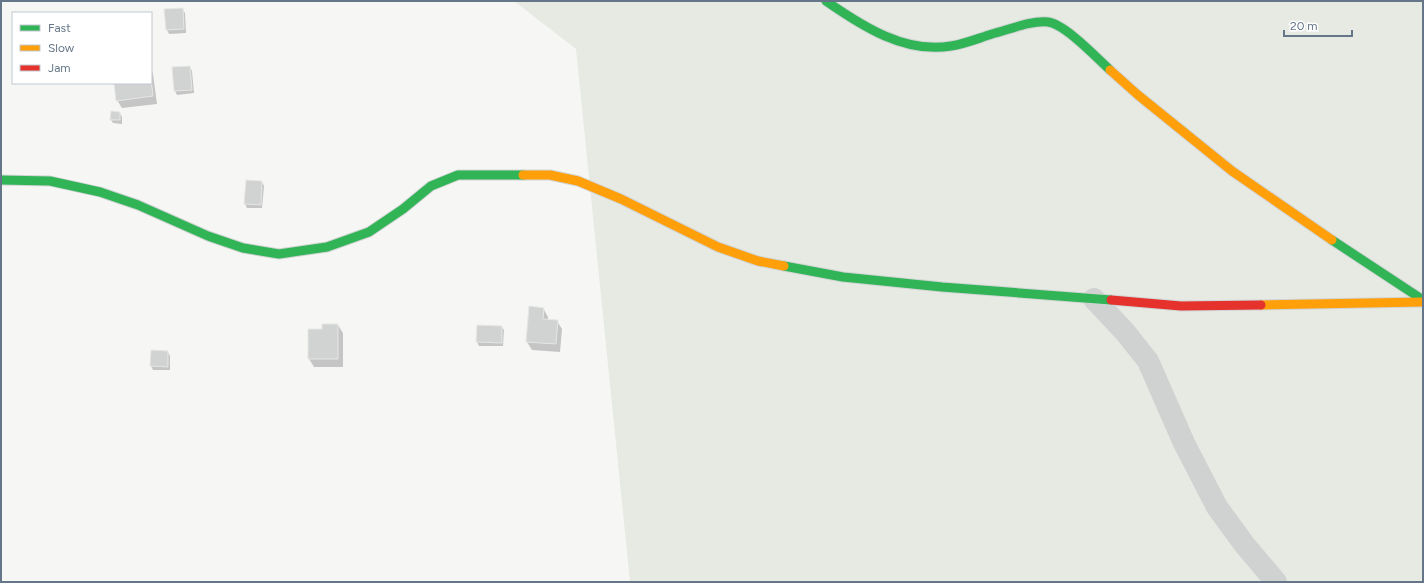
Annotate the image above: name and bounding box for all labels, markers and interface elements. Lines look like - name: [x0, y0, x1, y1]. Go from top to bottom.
- legend: [12, 12, 152, 84]
- scale bar: [1284, 12, 1352, 38]
- text: 20 m: [1290, 19, 1318, 33]
- text: Fast: [48, 21, 71, 35]
- text: Slow: [48, 41, 75, 55]
- text: Jam: [48, 61, 71, 75]

